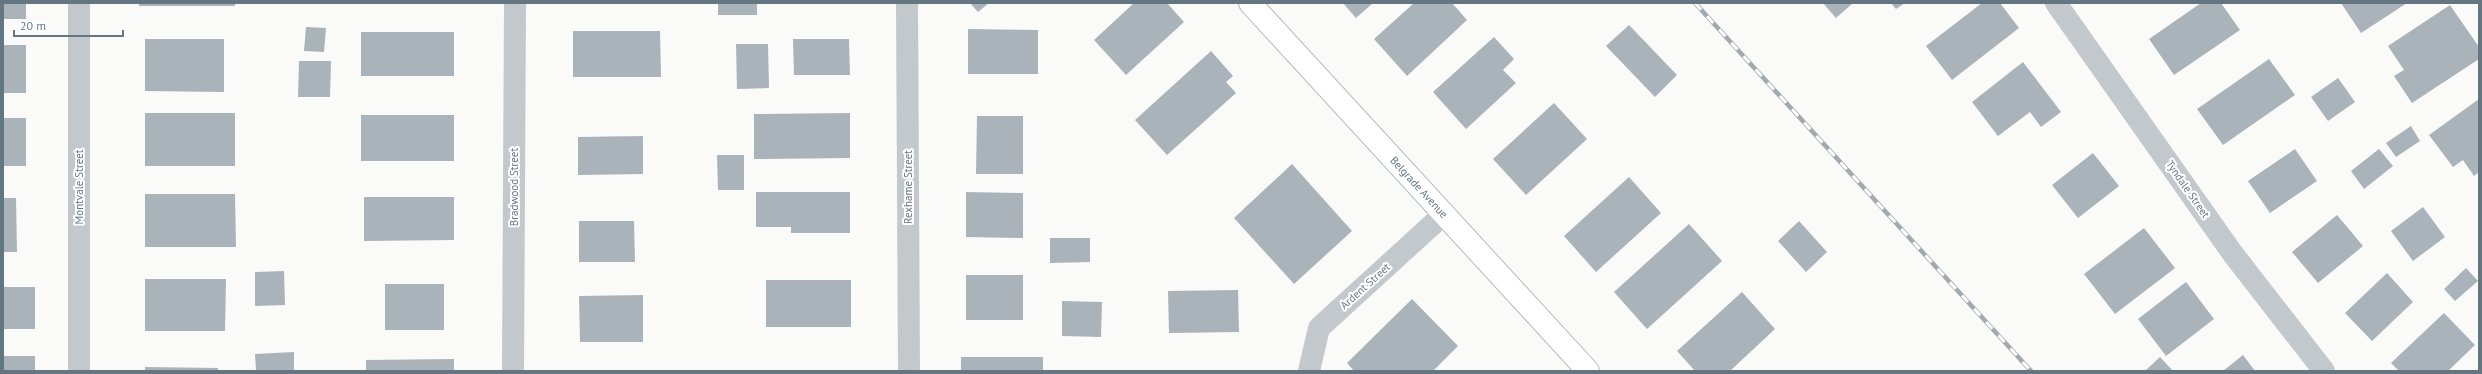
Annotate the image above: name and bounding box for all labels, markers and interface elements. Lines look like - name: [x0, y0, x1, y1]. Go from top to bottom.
- scale bar: [14, 12, 123, 38]
- text: 20 m: [20, 18, 46, 33]
- street label: Bradwood Street: [507, 148, 521, 226]
- street label: Montvale Street: [72, 149, 86, 224]
- street label: Rexhame Street: [901, 150, 915, 224]
- street label: Belgrade Avenue: [1387, 153, 1451, 221]
- street label: Tyndale Street: [2163, 158, 2213, 221]
- street label: Ardent Street: [1337, 260, 1393, 312]

